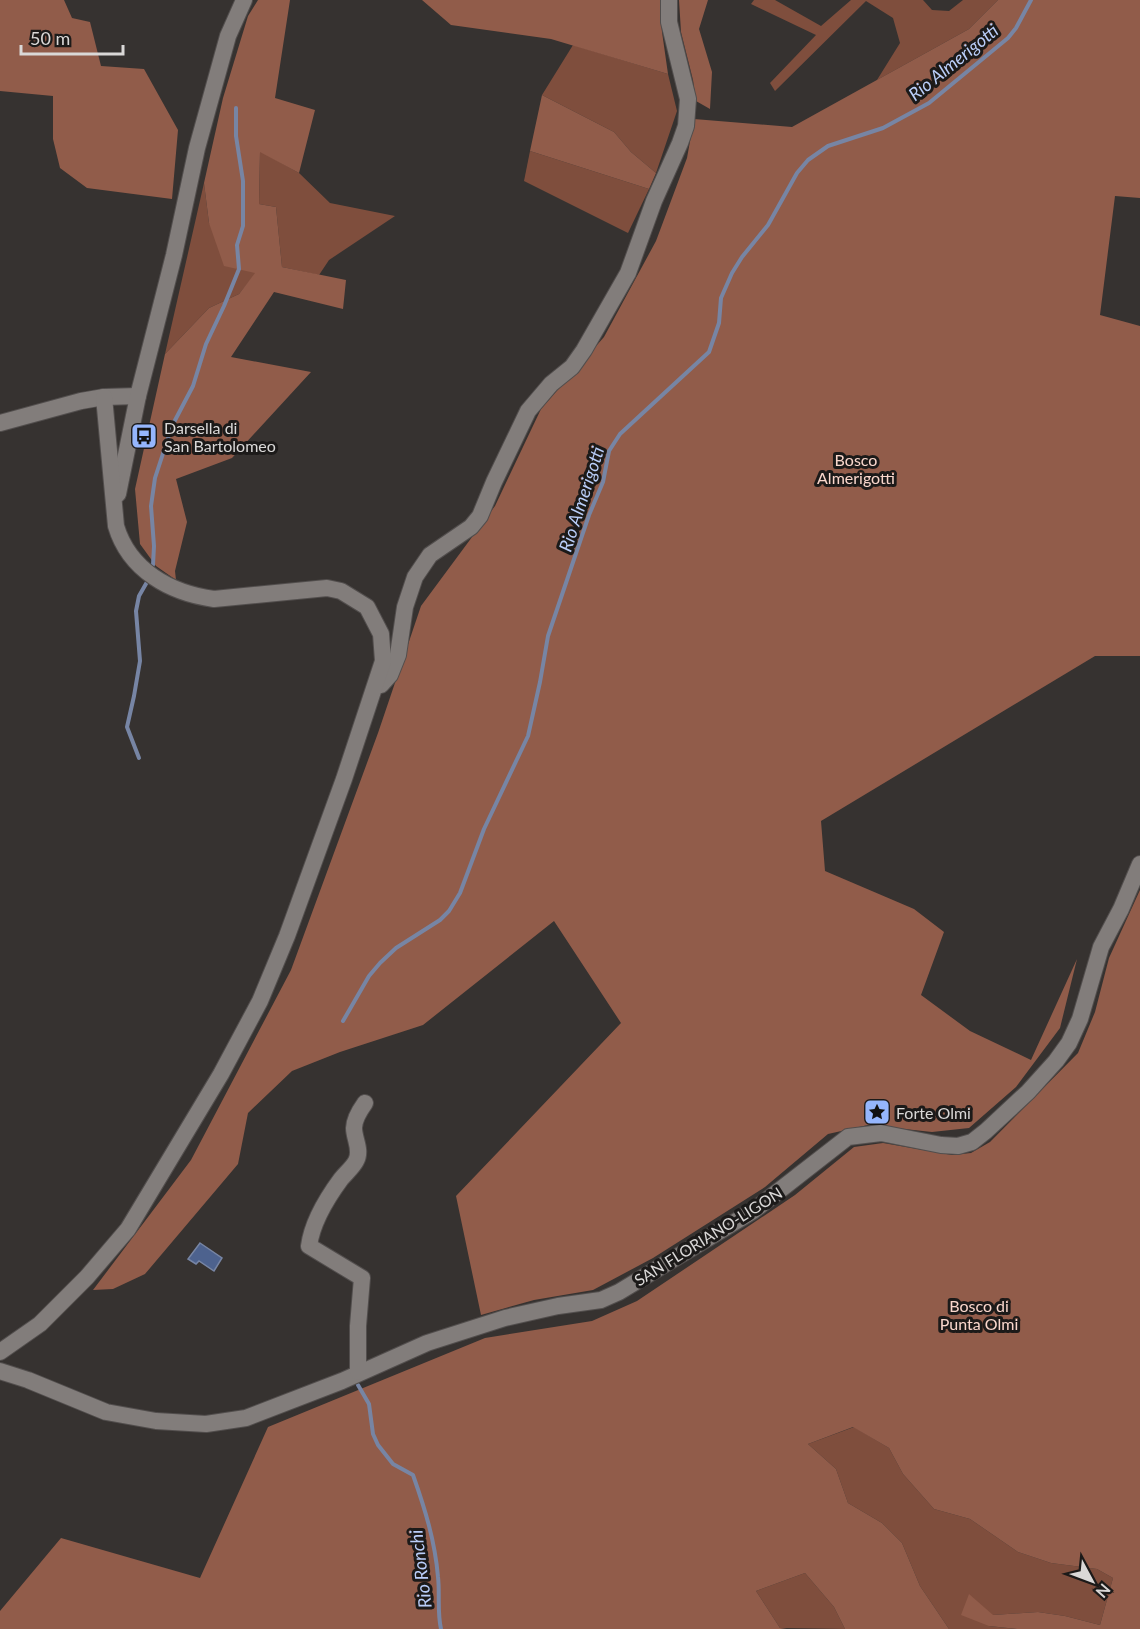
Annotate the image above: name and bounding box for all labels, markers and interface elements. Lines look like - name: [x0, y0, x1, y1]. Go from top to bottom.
- scale bar: [21, 18, 123, 56]
- water label: Rio Almerigotti: [904, 19, 1003, 105]
- text: 50 m: [30, 27, 70, 49]
- place label: Darsella di San Bartolomeo: [164, 418, 276, 455]
- bus stop icon: Darsella di San Bartolomeo: [129, 421, 159, 451]
- water label: Rio Almerigotti: [554, 443, 608, 554]
- park label: Bosco Almerigotti: [817, 450, 895, 487]
- place icon: Forte Olmi: [862, 1097, 892, 1127]
- place label: Forte Olmi: [896, 1103, 971, 1122]
- street label: SAN FLORIANO-LIGON: [631, 1183, 785, 1289]
- park label: Bosco di Punta Olmi: [940, 1296, 1018, 1333]
- water label: Rio Ronchi: [404, 1529, 436, 1609]
- north arrow: [1062, 1551, 1122, 1611]
- text: N: [1092, 1580, 1115, 1602]

